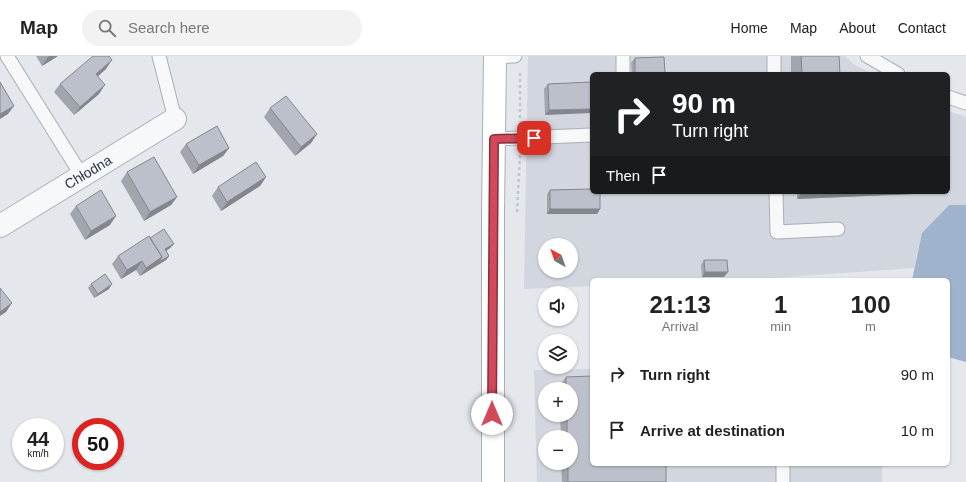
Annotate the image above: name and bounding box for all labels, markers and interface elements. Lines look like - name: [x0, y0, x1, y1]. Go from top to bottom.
- search box: [82, 10, 362, 46]
- text: Map: [20, 17, 58, 38]
- icon: search: [96, 17, 118, 39]
- text: Search here: [128, 19, 210, 36]
- text: Home: [731, 20, 768, 36]
- text: Map: [790, 20, 817, 36]
- text: About: [839, 20, 876, 36]
- text: Contact: [898, 20, 946, 36]
- icon: right: [606, 88, 658, 140]
- text: 90 m: [672, 88, 736, 119]
- pin: [517, 121, 551, 155]
- text: Turn right: [672, 121, 748, 141]
- icon: arrive: [523, 127, 545, 149]
- street label: Chłodna: [62, 152, 115, 192]
- icon: arrive: [648, 164, 670, 186]
- text: Then: [606, 167, 640, 184]
- north arrow: [538, 238, 578, 278]
- map controls: [538, 238, 578, 470]
- button: sound: [538, 286, 578, 326]
- text: 21:13: [649, 291, 711, 318]
- text: 1: [774, 291, 787, 318]
- text: 100: [851, 291, 891, 318]
- text: Arrival: [662, 319, 699, 334]
- text: min: [770, 319, 791, 334]
- text: m: [865, 319, 876, 334]
- button: layers: [538, 334, 578, 374]
- icon: right: [606, 363, 628, 385]
- text: Turn right: [640, 366, 710, 383]
- text: 90 m: [901, 366, 934, 383]
- button: +: [538, 382, 578, 422]
- position arrow: [471, 393, 513, 435]
- speed limit sign: 50: [72, 418, 124, 470]
- icon: arrive: [606, 419, 628, 441]
- text: Arrive at destination: [640, 422, 785, 439]
- text: 10 m: [901, 422, 934, 439]
- text: 44: [27, 428, 49, 450]
- button: −: [538, 430, 578, 470]
- text: km/h: [27, 448, 49, 459]

